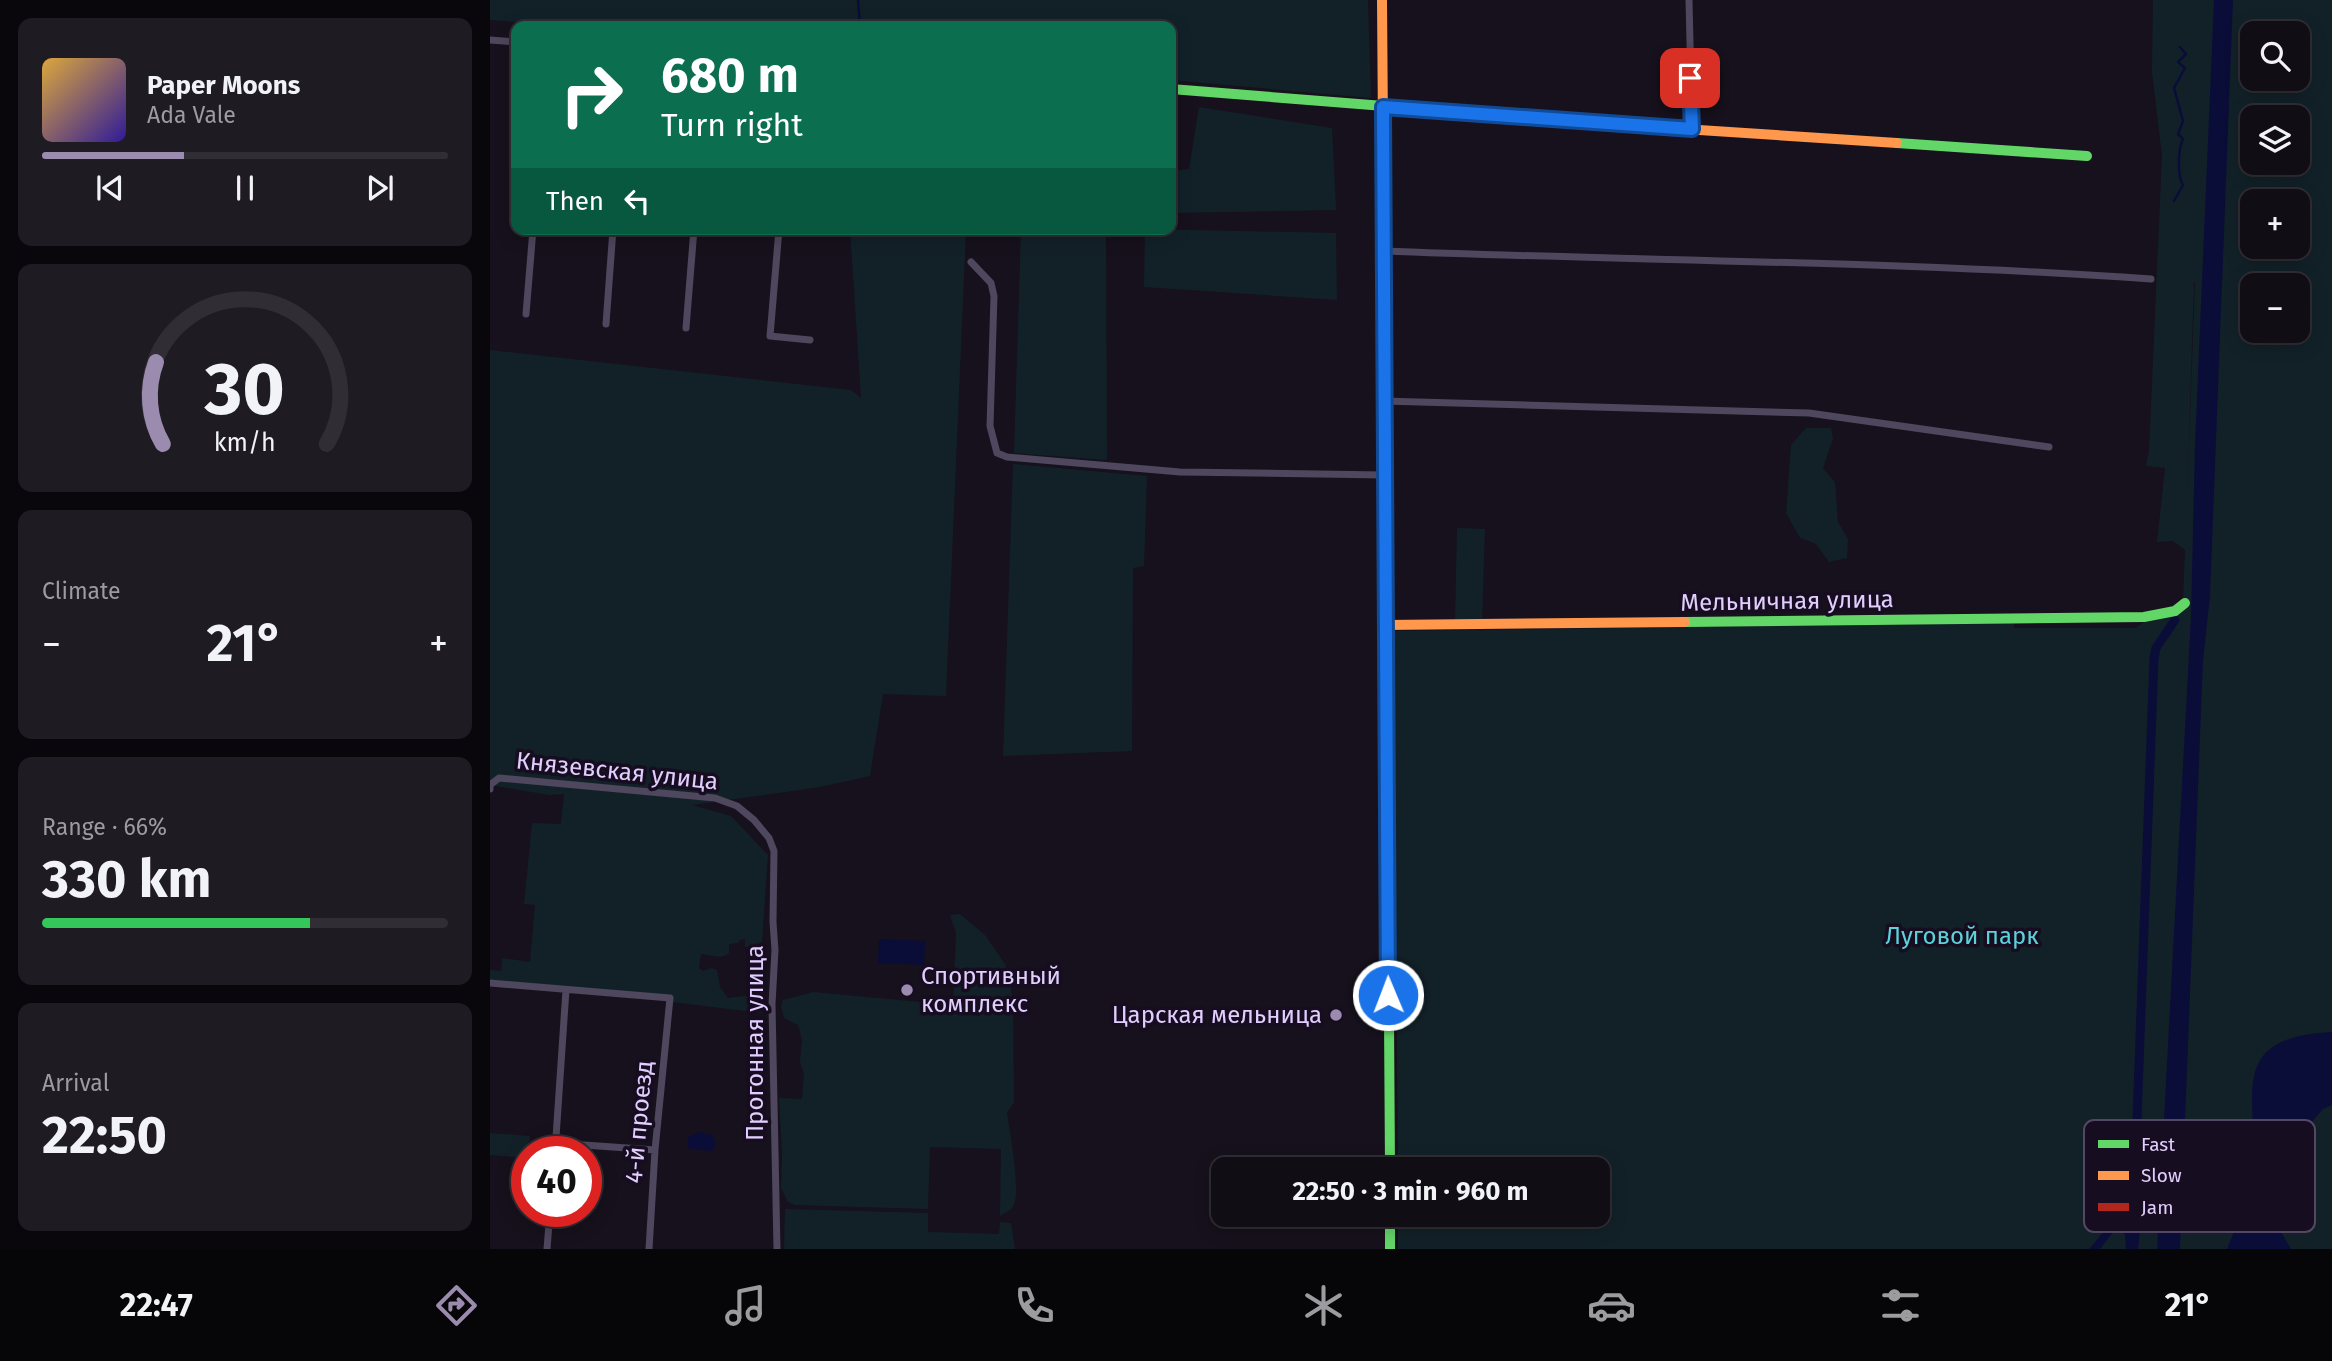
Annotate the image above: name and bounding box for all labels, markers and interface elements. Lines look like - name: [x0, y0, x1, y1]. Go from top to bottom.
- map controls: [2240, 21, 2310, 343]
- button: search: [2240, 21, 2310, 91]
- text: 680 m: [661, 46, 799, 105]
- pin: [1660, 48, 1720, 108]
- icon: right: [546, 49, 637, 140]
- icon: arrive: [1671, 59, 1709, 97]
- text: Paper Moons: [147, 70, 300, 101]
- text: Ada Vale: [147, 101, 236, 129]
- button: layers: [2240, 105, 2310, 175]
- text: Turn right: [661, 106, 803, 144]
- icon: previous: [91, 169, 129, 207]
- icon: pause: [226, 169, 264, 207]
- icon: next: [361, 169, 399, 207]
- icon: left: [618, 182, 656, 220]
- text: Then: [546, 186, 604, 217]
- button: +: [2240, 189, 2310, 259]
- button: −: [2240, 273, 2310, 343]
- text: 30: [204, 347, 285, 434]
- text: km/h: [214, 428, 276, 458]
- text: Climate: [42, 577, 121, 605]
- street label: Мельничная улица: [1680, 585, 1894, 617]
- text: 21°: [207, 612, 284, 675]
- text: −: [42, 621, 61, 667]
- text: +: [429, 621, 448, 667]
- street label: Князевская улица: [515, 746, 719, 796]
- text: Range · 66%: [42, 813, 167, 841]
- text: 330 km: [42, 848, 211, 911]
- park label: Луговой парк: [1885, 922, 2039, 950]
- street label: Прогонная улица: [741, 945, 769, 1141]
- position arrow: [1351, 958, 1425, 1032]
- place label: Спортивный комплекс: [921, 962, 1061, 1018]
- marker: Спортивный комплекс: [899, 982, 915, 998]
- place label: Царская мельница: [1112, 1001, 1322, 1029]
- marker: Царская мельница: [1328, 1007, 1344, 1023]
- street label: 4-й проезд: [620, 1059, 658, 1185]
- text: Arrival: [42, 1069, 109, 1097]
- text: 22:50: [42, 1104, 167, 1167]
- legend: [2084, 1120, 2315, 1232]
- text: Fast: [2141, 1133, 2175, 1156]
- speed limit sign: 40: [511, 1136, 602, 1227]
- text: Slow: [2141, 1164, 2182, 1187]
- text: 22:50 · 3 min · 960 m: [1292, 1176, 1529, 1207]
- text: Jam: [2141, 1196, 2173, 1219]
- icon: directions: [432, 1281, 481, 1330]
- icon: music: [721, 1281, 770, 1330]
- icon: phone: [1010, 1281, 1059, 1330]
- icon: climate: [1299, 1281, 1348, 1330]
- icon: car: [1587, 1281, 1636, 1330]
- icon: filters: [1876, 1281, 1925, 1330]
- text: 22:47: [120, 1286, 193, 1324]
- text: 21°: [2165, 1286, 2212, 1324]

